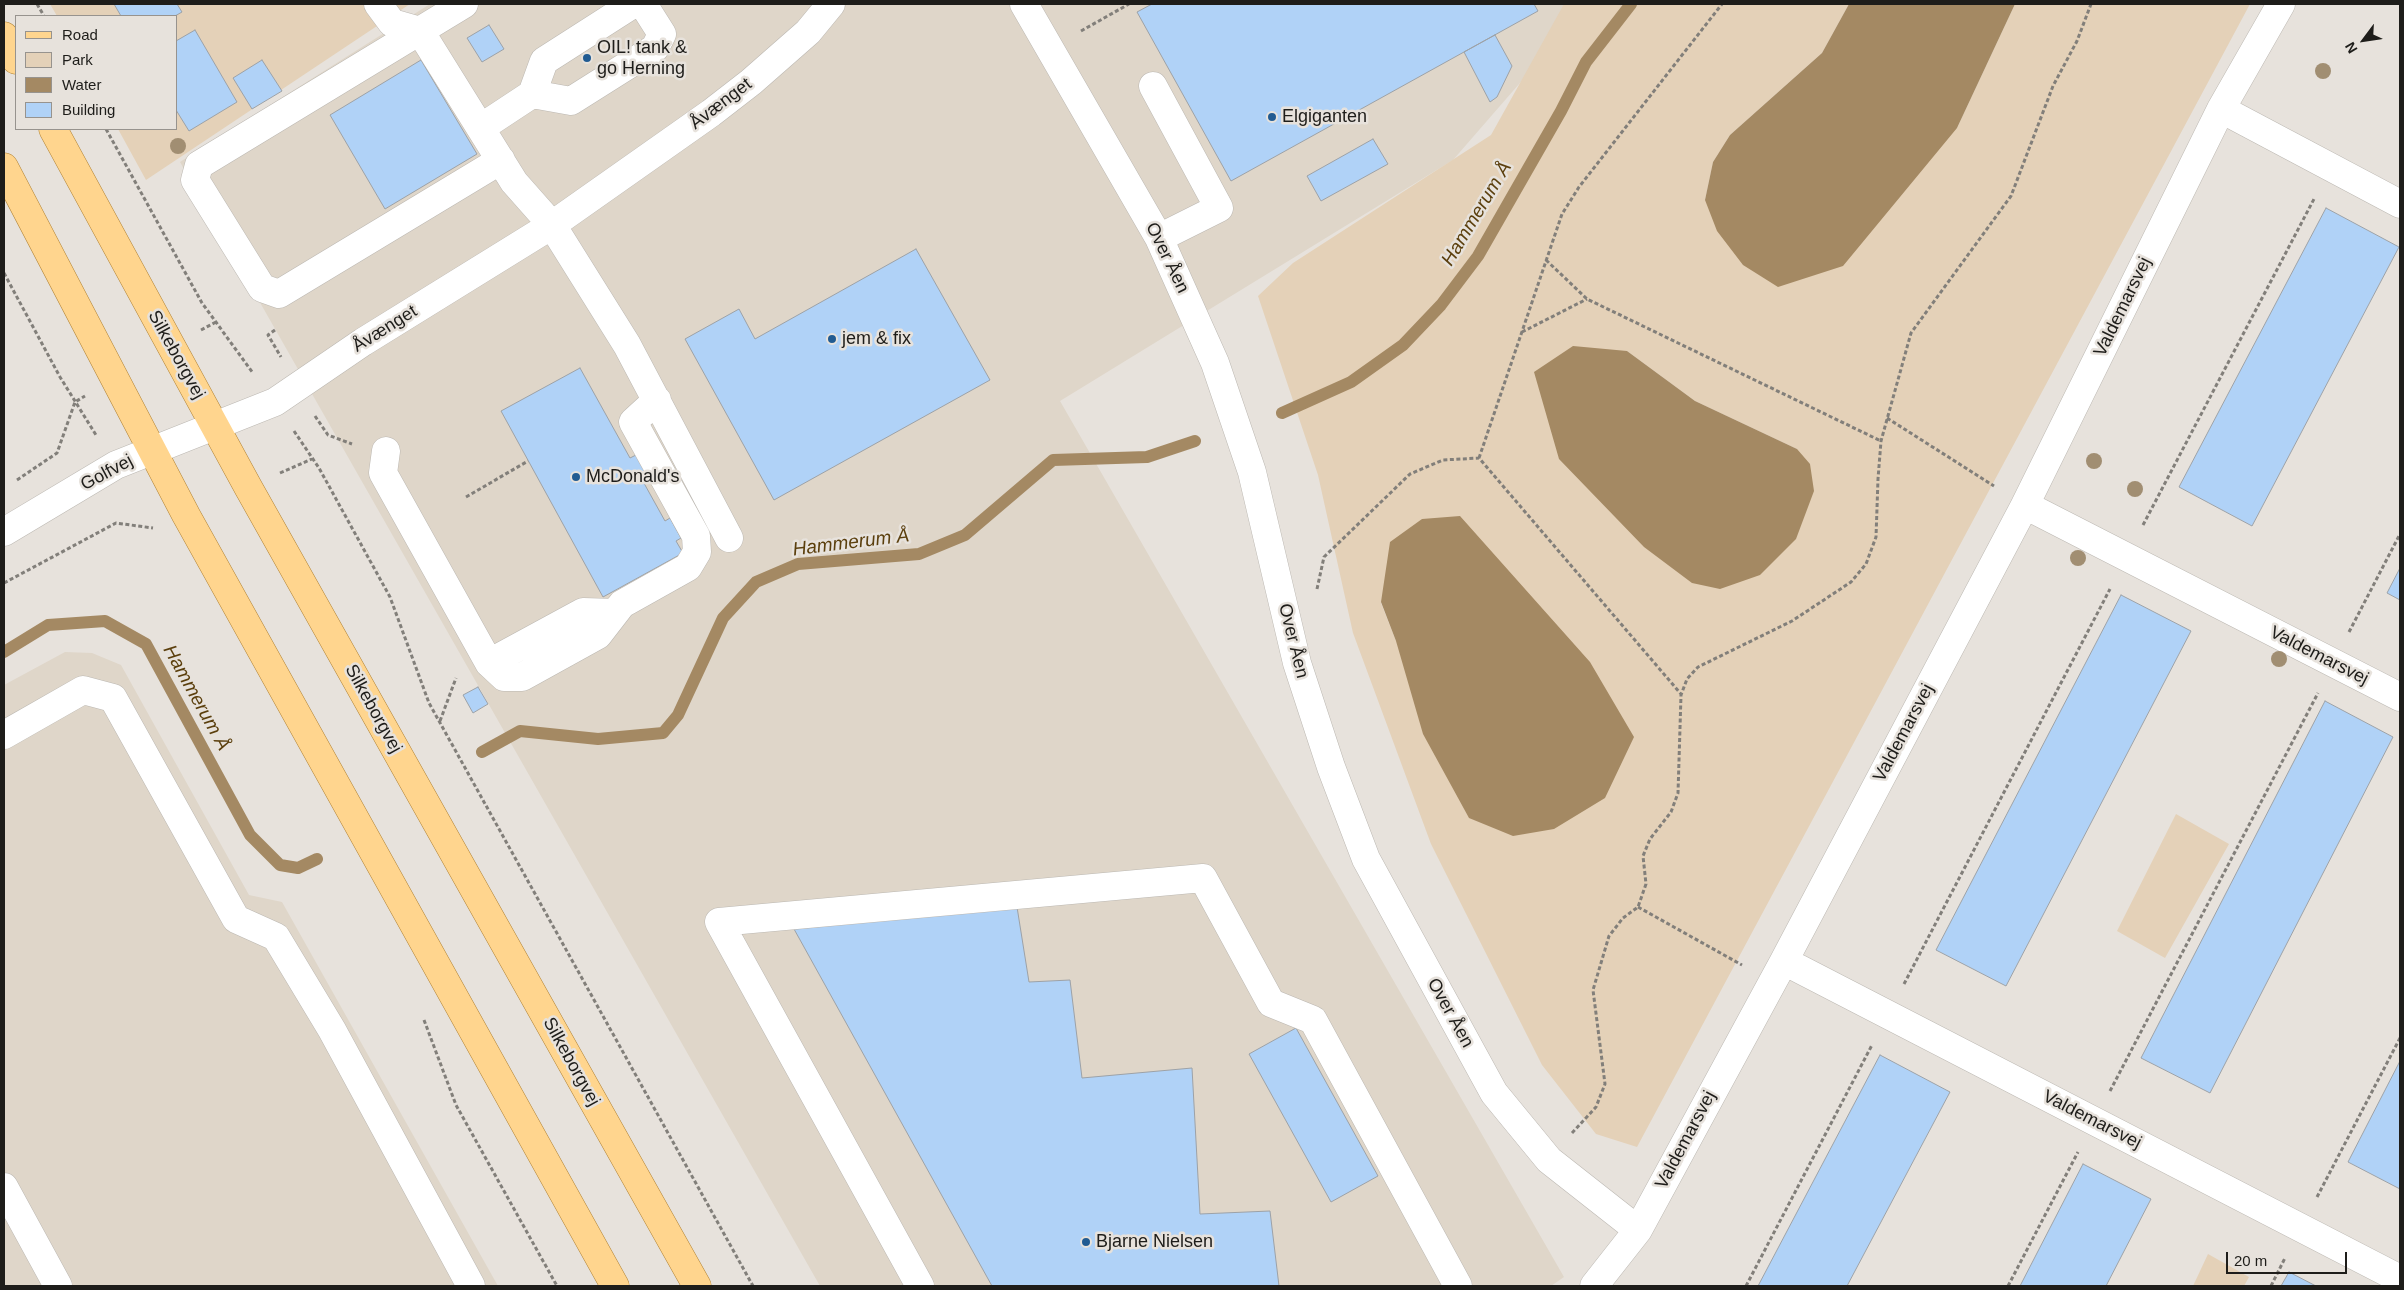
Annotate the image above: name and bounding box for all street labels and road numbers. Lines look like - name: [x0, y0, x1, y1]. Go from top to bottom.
- street label: Åvænget: [686, 74, 756, 134]
- street label: Over Åen: [1141, 219, 1193, 297]
- street label: Valdemarsvej: [2090, 254, 2156, 360]
- street label: Åvænget: [349, 301, 421, 357]
- street label: Silkeborgvej: [143, 307, 209, 403]
- street label: Golfvej: [77, 450, 137, 496]
- street label: Over Åen: [1273, 601, 1313, 681]
- street label: Valdemarsvej: [2266, 622, 2372, 690]
- street label: Silkeborgvej: [340, 661, 406, 757]
- street label: Valdemarsvej: [1869, 680, 1939, 786]
- street label: Over Åen: [1422, 975, 1478, 1051]
- street label: Silkeborgvej: [538, 1014, 604, 1110]
- street label: Valdemarsvej: [2039, 1086, 2145, 1154]
- street label: Valdemarsvej: [1651, 1087, 1721, 1193]

